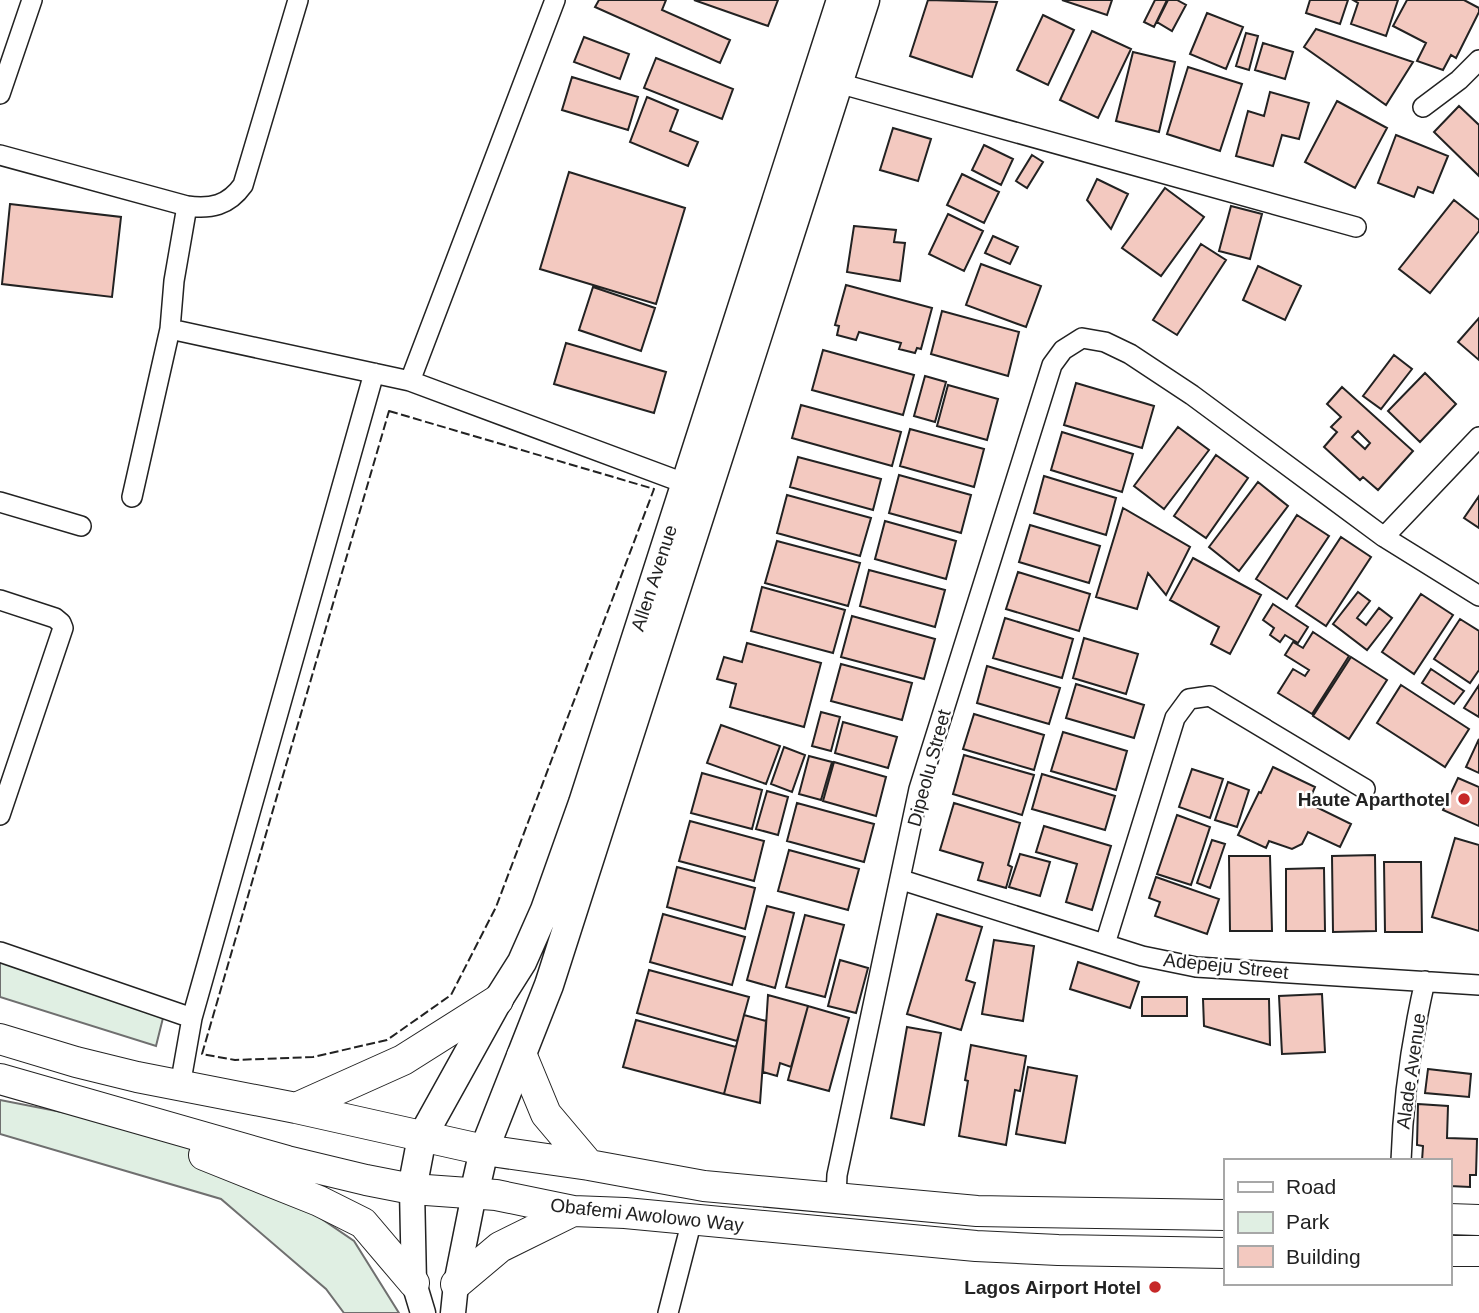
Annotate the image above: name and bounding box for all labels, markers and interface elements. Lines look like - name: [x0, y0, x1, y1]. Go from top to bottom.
- street label: Allen Avenue: [627, 522, 681, 634]
- street label: Dipeolu Street: [903, 706, 955, 829]
- place label: Haute Aparthotel: [1298, 789, 1450, 810]
- marker: Haute Aparthotel: [1456, 791, 1472, 807]
- street label: Adepeju Street: [1162, 949, 1290, 983]
- street label: Alade Avenue: [1392, 1012, 1430, 1130]
- legend: [1224, 1159, 1451, 1285]
- text: Road: [1286, 1175, 1336, 1198]
- street label: Obafemi Awolowo Way: [549, 1194, 745, 1236]
- text: Park: [1286, 1210, 1330, 1233]
- text: Building: [1286, 1245, 1361, 1268]
- place label: Lagos Airport Hotel: [964, 1277, 1141, 1298]
- marker: Lagos Airport Hotel: [1147, 1279, 1163, 1295]

